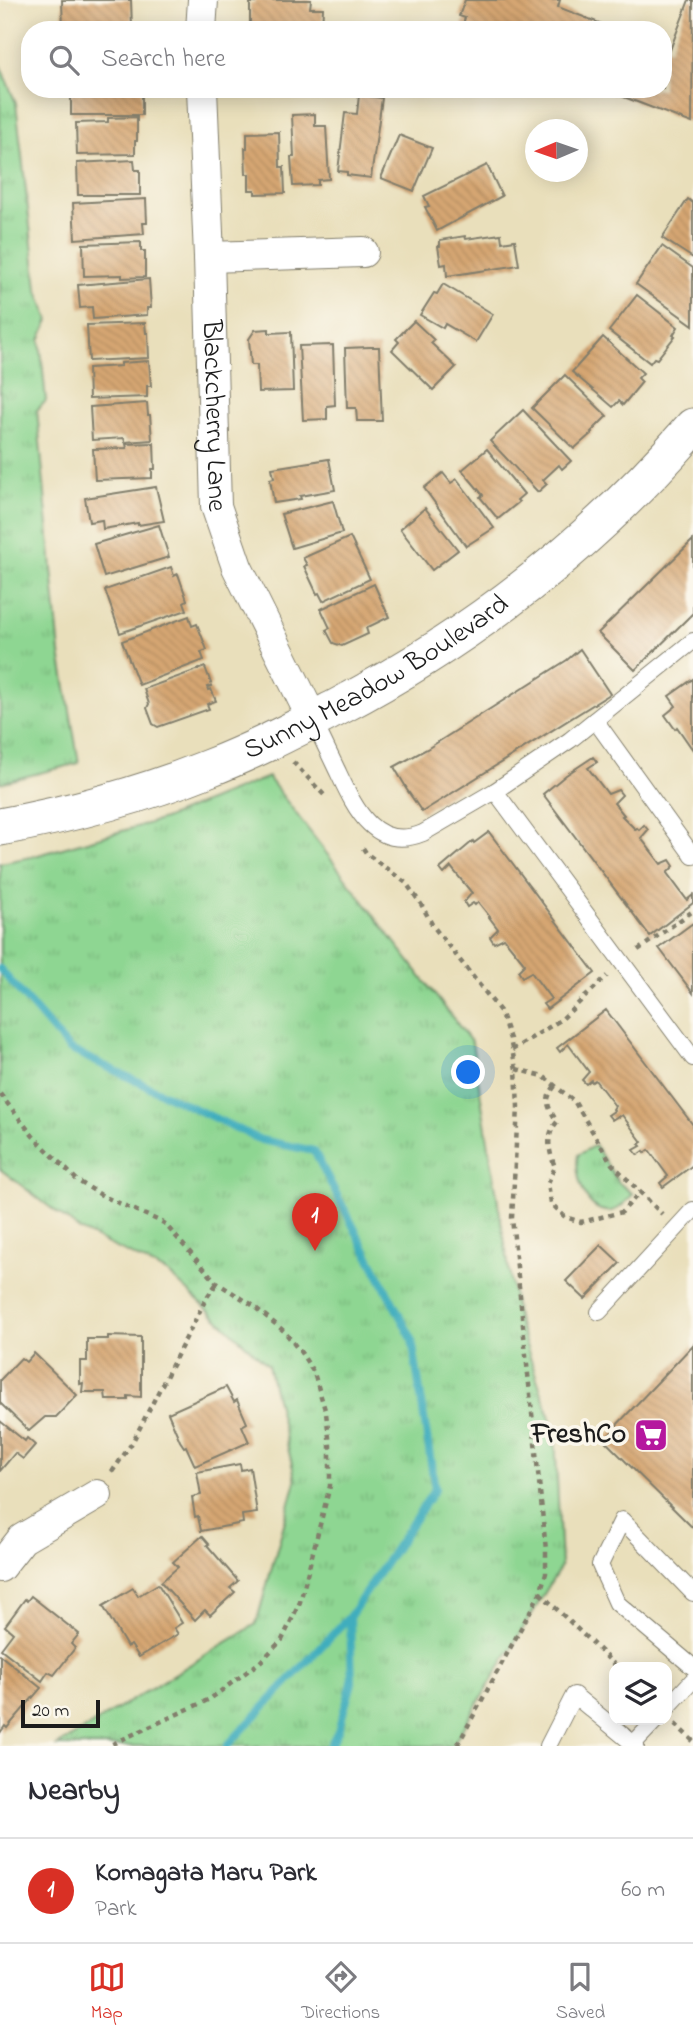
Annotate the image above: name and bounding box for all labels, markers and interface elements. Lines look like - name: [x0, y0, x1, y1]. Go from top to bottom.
- search box: [21, 21, 672, 98]
- icon: search: [45, 41, 83, 79]
- text: Search here: [101, 41, 226, 79]
- north arrow: [525, 119, 588, 182]
- street label: Blackcherry Lane: [190, 318, 237, 513]
- street label: Sunny Meadow Boulevard: [237, 585, 518, 771]
- your location: [451, 1055, 485, 1089]
- pin: 1: [292, 1193, 338, 1251]
- place label: FreshCo: [529, 1415, 626, 1456]
- supermarket icon: FreshCo: [632, 1416, 670, 1454]
- map controls: [609, 1662, 672, 1725]
- button: layers: [609, 1662, 672, 1725]
- scale bar: [21, 1697, 100, 1729]
- text: 20 m: [32, 1698, 69, 1725]
- text: Nearby: [28, 1770, 120, 1814]
- text: Komagata Maru Park: [95, 1855, 317, 1893]
- text: 1: [47, 1874, 55, 1907]
- text: 60 m: [621, 1874, 665, 1907]
- text: Park: [95, 1893, 137, 1926]
- tab: Map: [88, 1958, 126, 2027]
- tab: Directions: [301, 1958, 380, 2027]
- tab: Saved: [556, 1958, 605, 2027]

